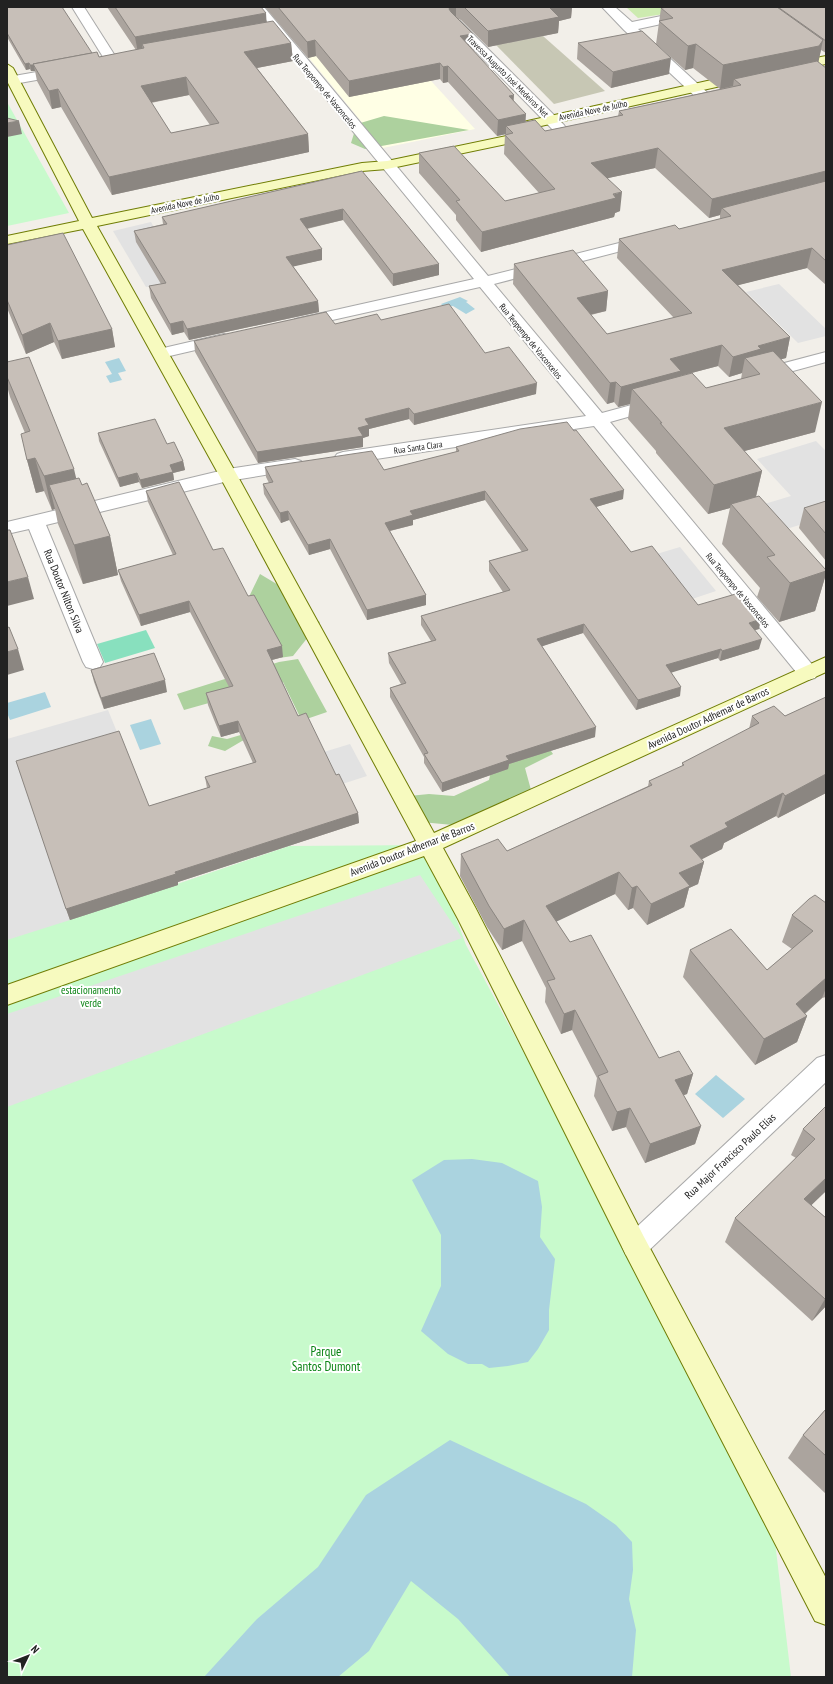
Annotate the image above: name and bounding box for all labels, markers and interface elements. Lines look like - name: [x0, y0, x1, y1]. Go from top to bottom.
- street label: Travessa Augusto José Medeiros Net: [465, 33, 552, 120]
- street label: Rua Teopompo de Vasconcelos: [291, 51, 359, 131]
- street label: Avenida Nove de Julho: [558, 97, 628, 123]
- street label: Avenida Nove de Julho: [150, 190, 220, 216]
- street label: Rua Teopompo de Vasconcelos: [497, 301, 565, 381]
- street label: Rua Santa Clara: [393, 438, 443, 456]
- street label: Rua Doutor Nilton Silva: [41, 547, 87, 635]
- street label: Rua Teopompo de Vasconcelos: [704, 550, 772, 630]
- street label: Avenida Doutor Adhemar de Barros: [645, 684, 771, 752]
- street label: Avenida Doutor Adhemar de Barros: [348, 819, 477, 879]
- park label: estacionamento verde: [61, 983, 121, 1010]
- street label: Rua Major Francisco Paulo Elias: [682, 1110, 779, 1202]
- park label: Parque Santos Dumont: [292, 1343, 361, 1375]
- north arrow: [8, 1636, 48, 1676]
- text: N: [28, 1642, 42, 1656]

